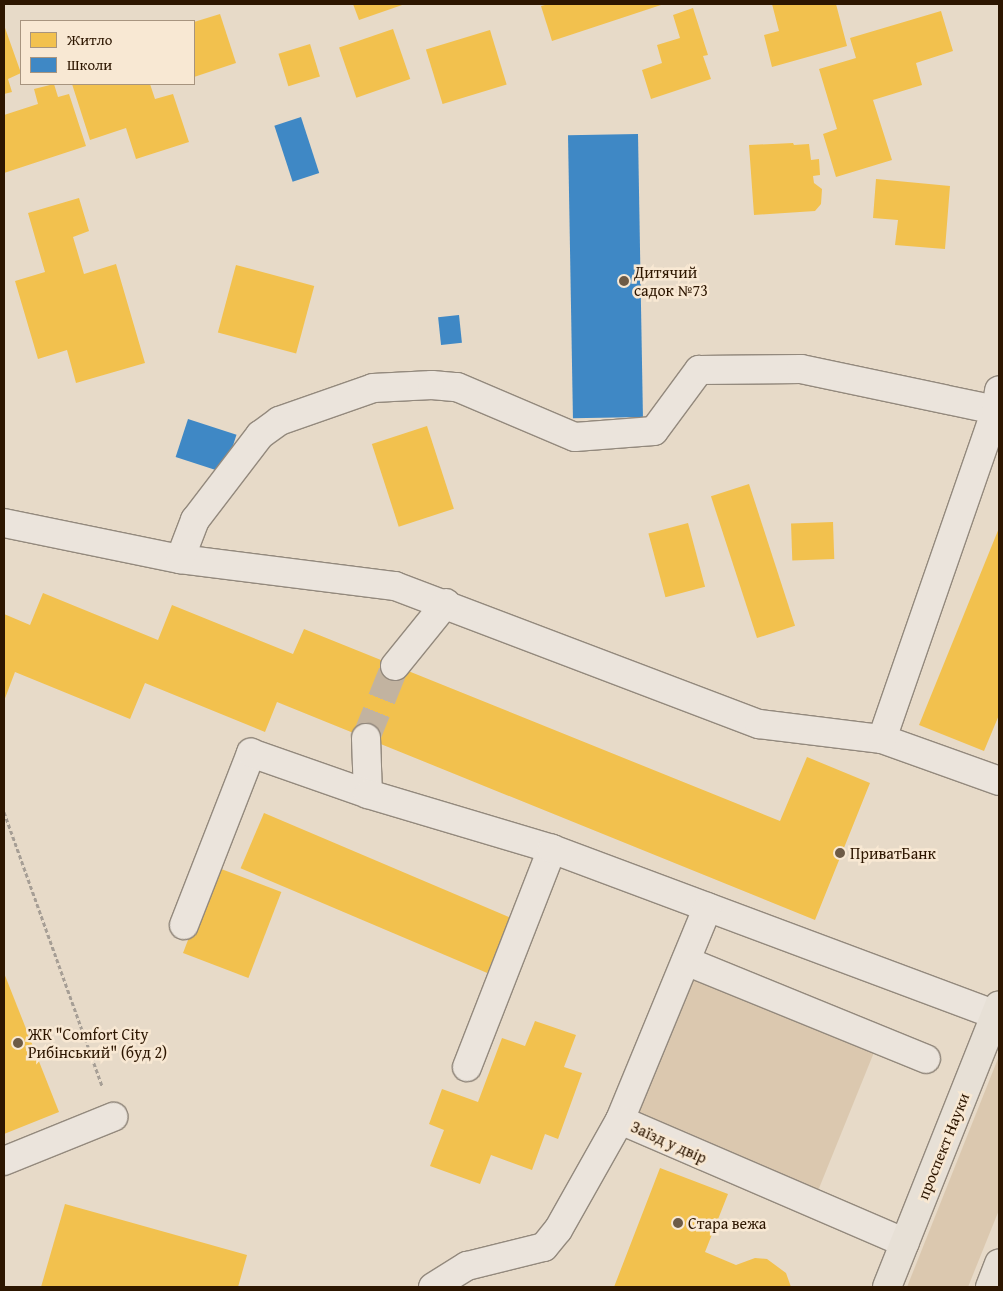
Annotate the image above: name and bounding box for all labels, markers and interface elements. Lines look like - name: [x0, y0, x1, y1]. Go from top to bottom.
- legend: [20, 20, 195, 85]
- text: Житло: [67, 29, 112, 50]
- text: Школи: [67, 54, 112, 75]
- place label: Дитячий садок №73: [634, 262, 708, 300]
- marker: Дитячий садок №73: [618, 275, 630, 287]
- place label: ПриватБанк: [850, 843, 936, 863]
- marker: ПриватБанк: [834, 847, 846, 859]
- place label: ЖК "Comfort City Рибінський" (буд 2): [28, 1024, 167, 1062]
- marker: ЖК "Comfort City Рибінський" (буд 2): [12, 1037, 24, 1049]
- street label: проспект Науки: [913, 1090, 973, 1202]
- street label: Заїзд у двір: [628, 1117, 710, 1167]
- place label: Стара вежа: [688, 1213, 766, 1233]
- marker: Стара вежа: [672, 1217, 684, 1229]

